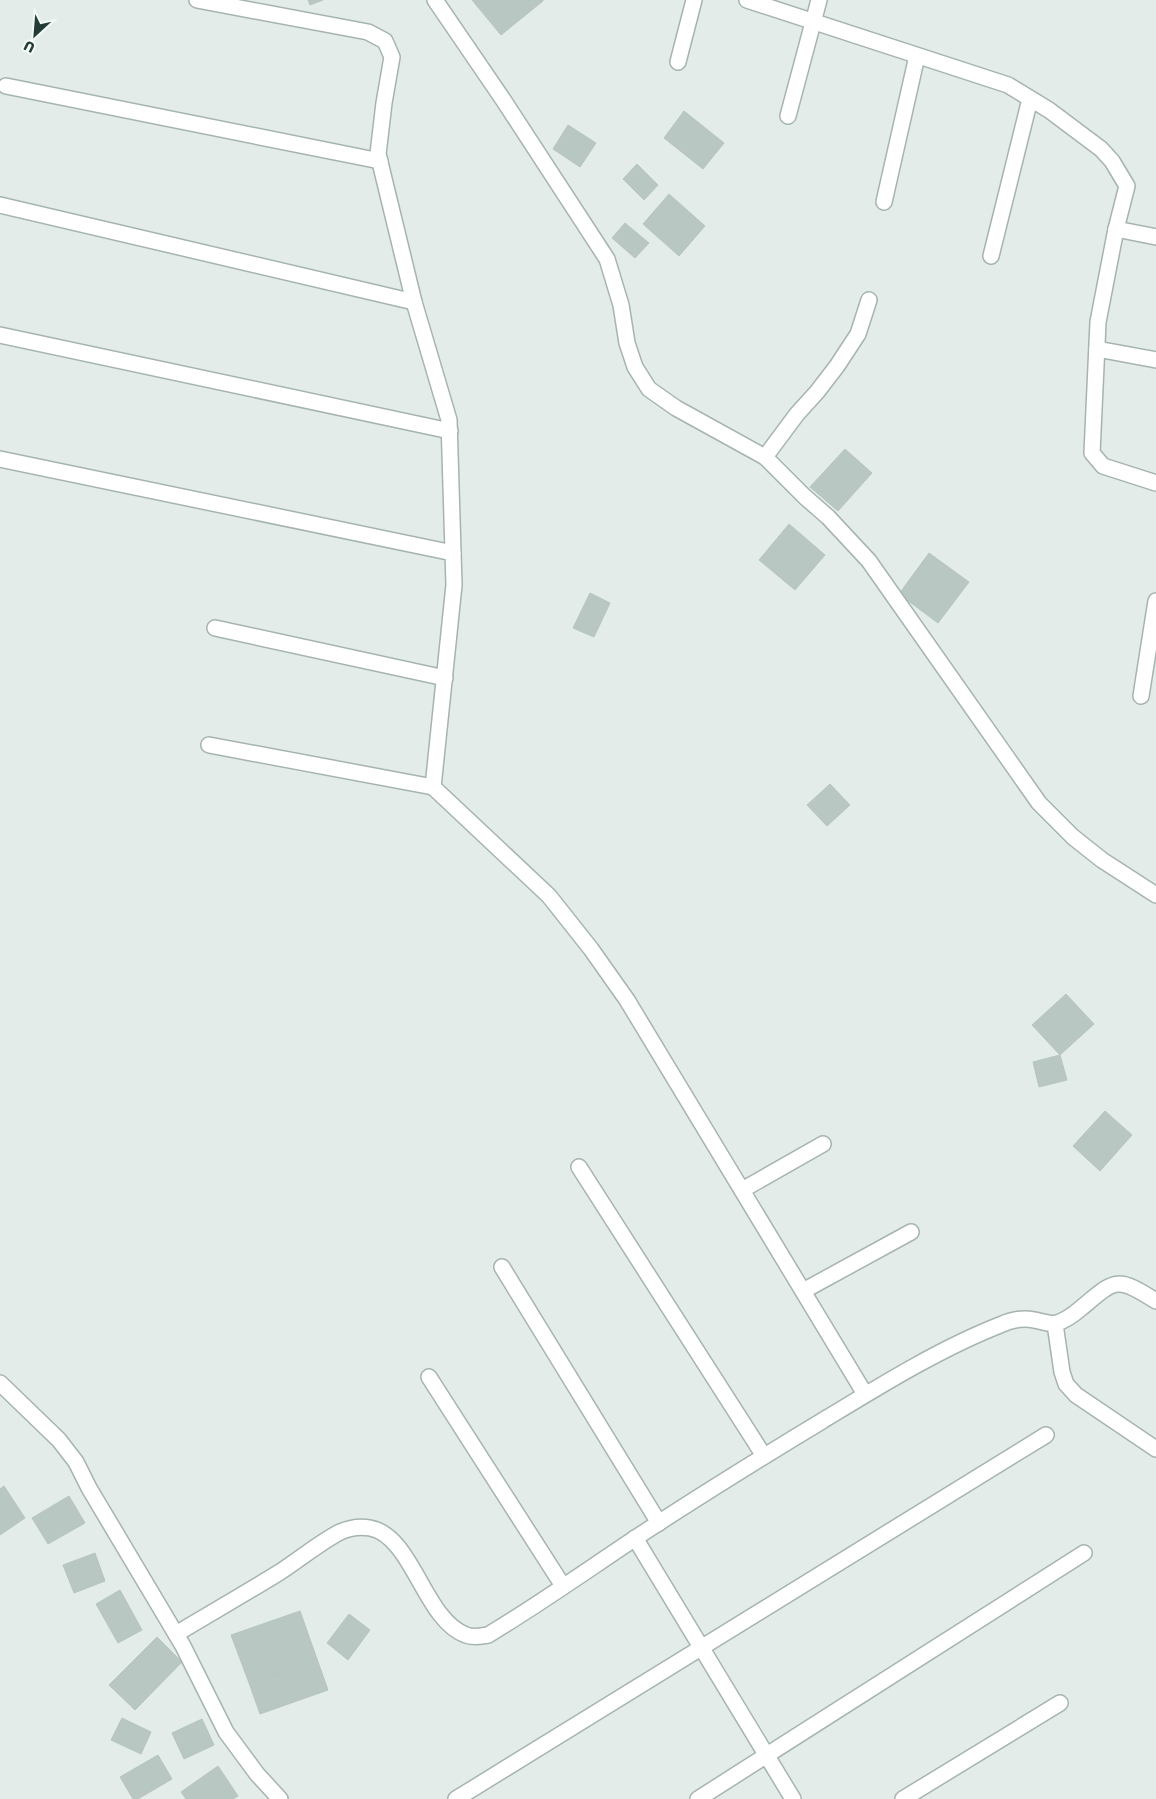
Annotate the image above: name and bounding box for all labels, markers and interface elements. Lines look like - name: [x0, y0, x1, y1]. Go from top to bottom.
- north arrow: [10, 10, 60, 60]
- text: U: [21, 36, 38, 56]

